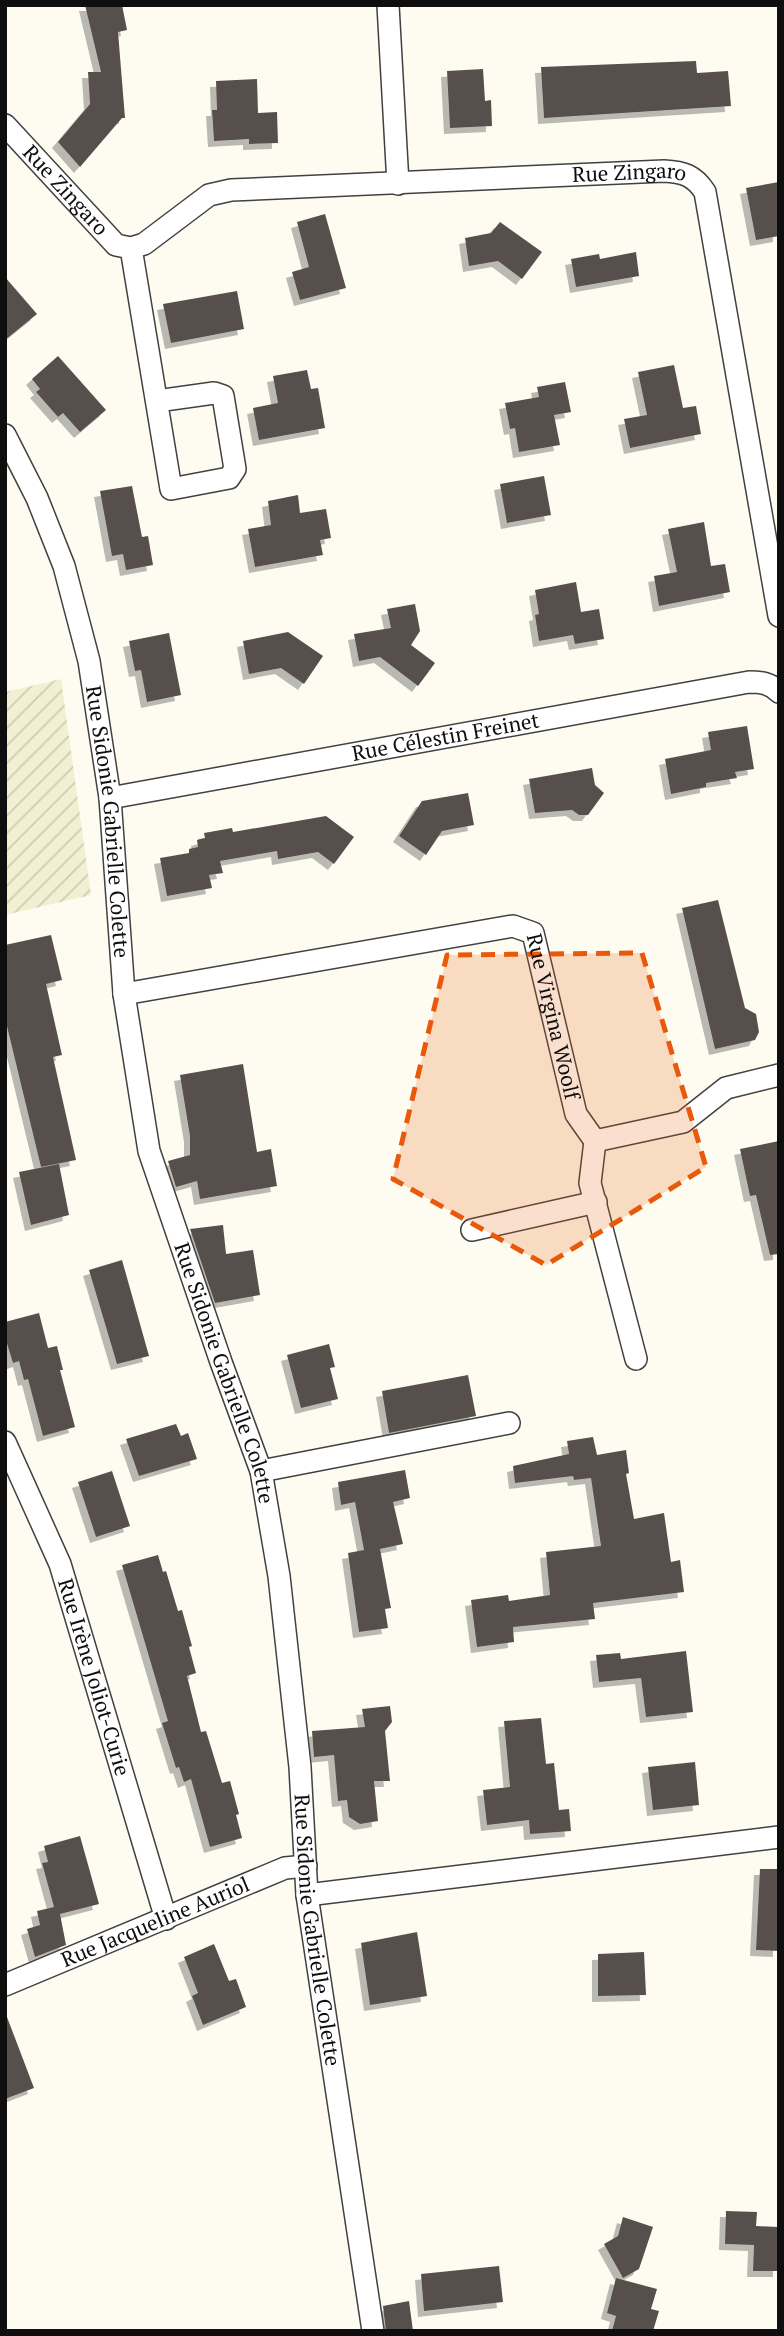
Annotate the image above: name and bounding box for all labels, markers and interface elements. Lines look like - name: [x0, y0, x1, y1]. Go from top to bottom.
- street label: Rue Zingaro: [17, 138, 115, 241]
- street label: Rue Zingaro: [572, 156, 690, 188]
- street label: Rue Sidonie Gabrielle Colette: [80, 683, 136, 959]
- street label: Rue Célestin Freinet: [349, 705, 541, 767]
- street label: Rue Virgina Woolf: [521, 930, 588, 1104]
- street label: Rue Sidonie Gabrielle Colette: [168, 1239, 281, 1506]
- street label: Rue Irène Joliot-Curie: [52, 1575, 137, 1779]
- street label: Rue Sidonie Gabrielle Colette: [288, 1793, 348, 2068]
- street label: Rue Jacqueline Auriol: [57, 1869, 253, 1973]

